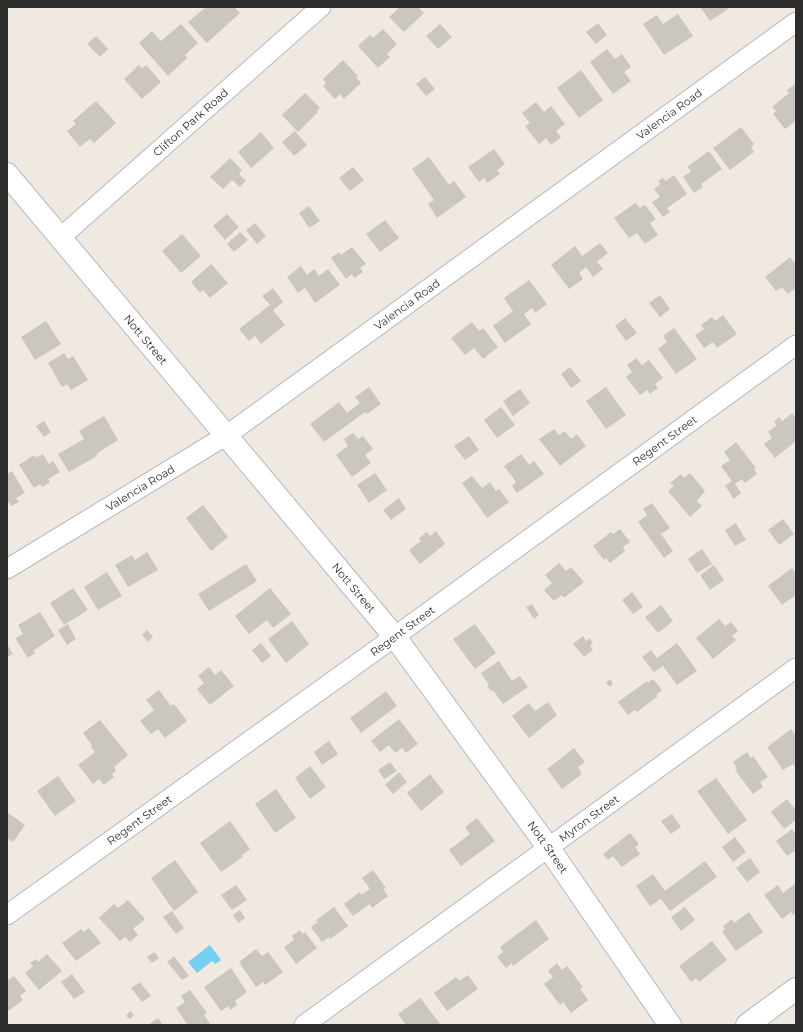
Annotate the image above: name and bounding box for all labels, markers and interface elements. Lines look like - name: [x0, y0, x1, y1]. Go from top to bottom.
- street label: Clifton Park Road: [150, 85, 231, 159]
- street label: Valencia Road: [634, 85, 705, 143]
- street label: Valencia Road: [371, 276, 443, 333]
- street label: Nott Street: [121, 312, 171, 368]
- street label: Regent Street: [629, 412, 700, 469]
- street label: Valencia Road: [103, 462, 177, 514]
- street label: Nott Street: [329, 560, 379, 616]
- street label: Regent Street: [367, 602, 438, 659]
- street label: Myron Street: [556, 791, 622, 845]
- street label: Regent Street: [104, 792, 175, 848]
- street label: Nott Street: [524, 818, 571, 877]

